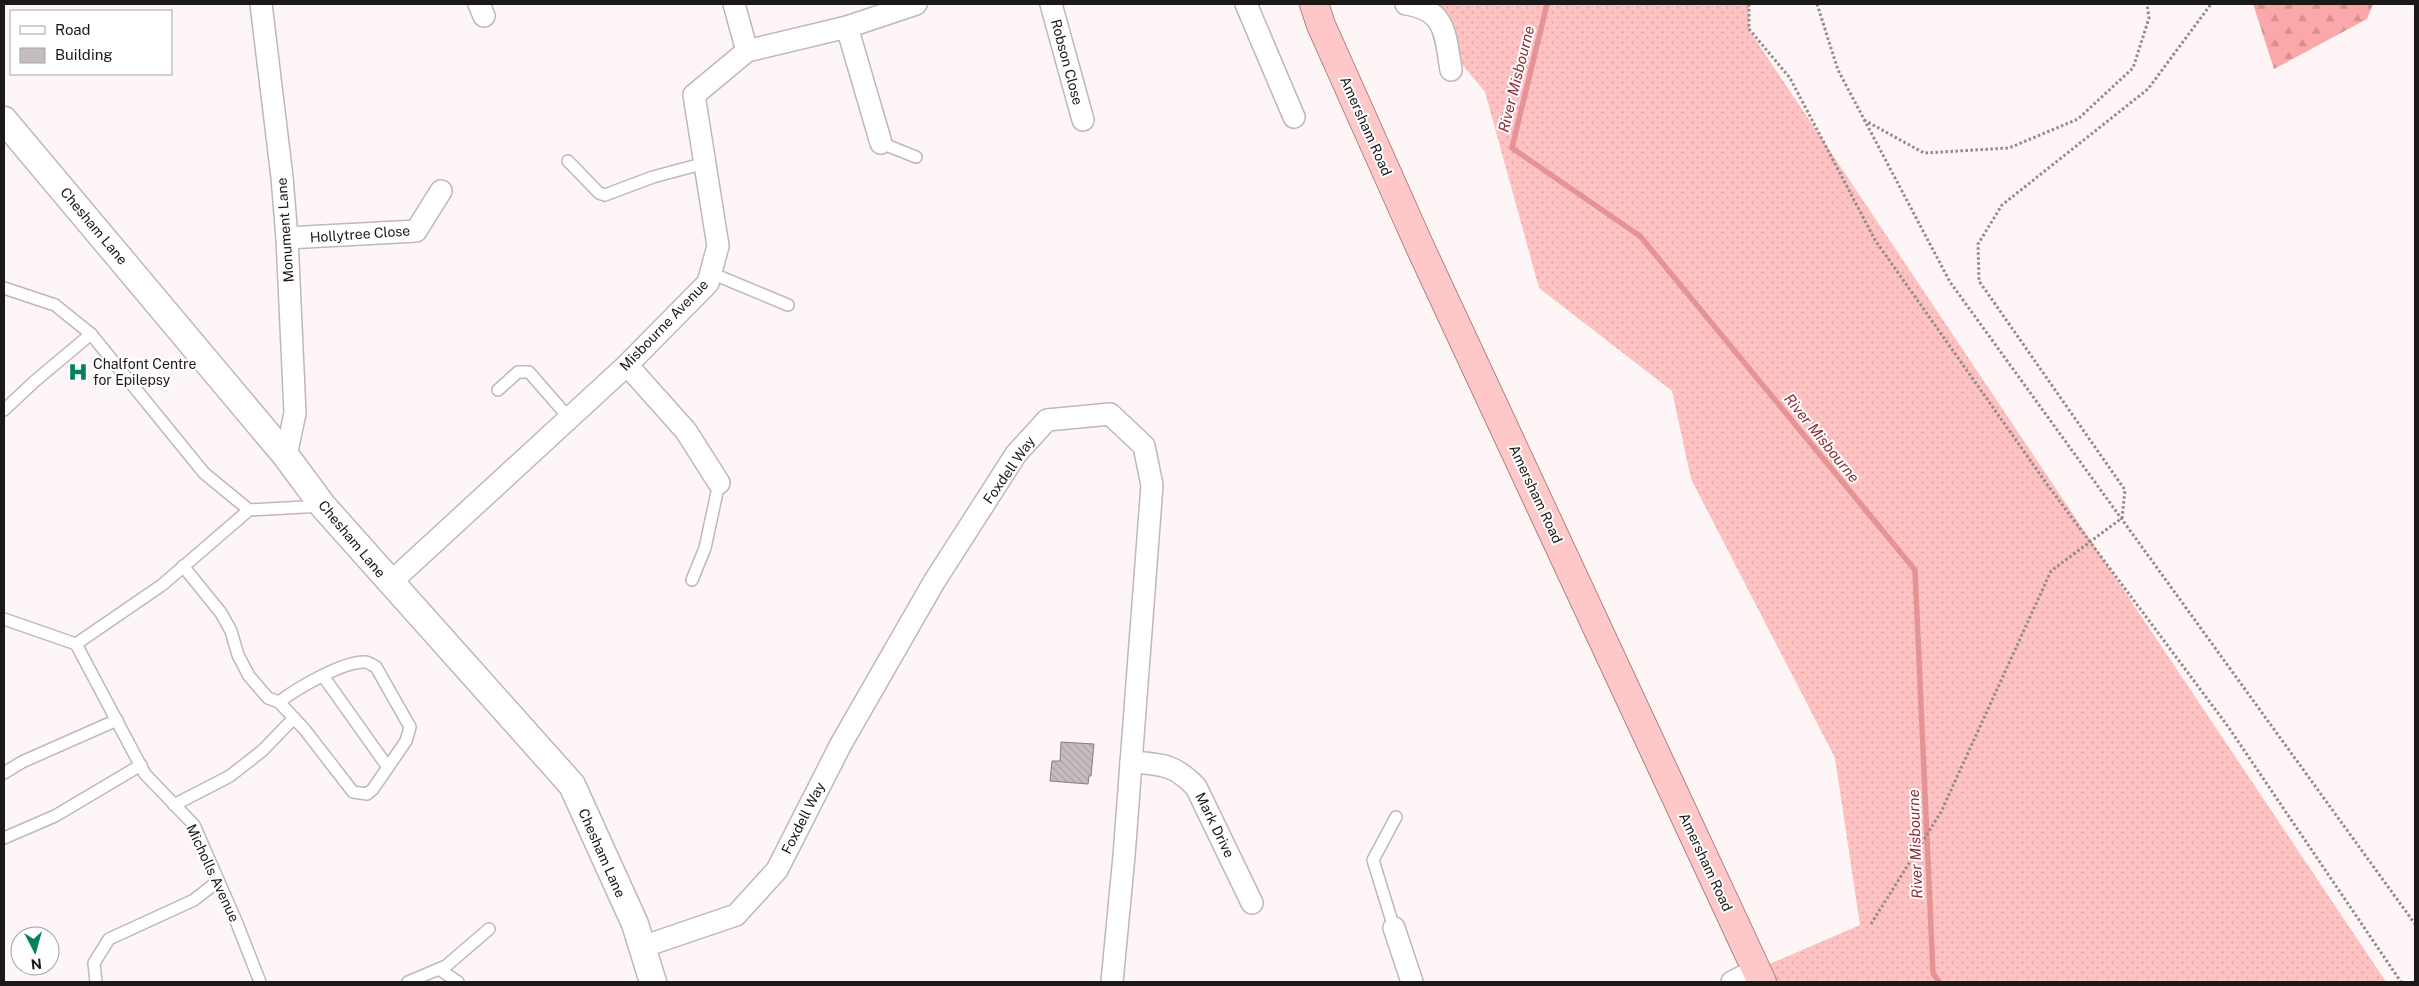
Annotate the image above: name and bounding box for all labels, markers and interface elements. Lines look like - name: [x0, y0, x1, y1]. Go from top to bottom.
- legend: [10, 10, 172, 75]
- street label: Robson Close: [1048, 17, 1086, 107]
- text: Road: [55, 21, 91, 38]
- water label: River Misbourne: [1495, 24, 1537, 134]
- text: Building: [55, 46, 113, 63]
- street label: Amersham Road: [1337, 74, 1395, 178]
- street label: Monument Lane: [273, 177, 297, 283]
- street label: Chesham Lane: [57, 184, 131, 268]
- street label: Hollytree Close: [309, 223, 411, 245]
- street label: Misbourne Avenue: [616, 276, 712, 374]
- place label: Chalfont Centre for Epilepsy: [93, 356, 196, 388]
- hospital icon: Chalfont Centre for Epilepsy: [67, 361, 89, 383]
- water label: River Misbourne: [1781, 390, 1863, 486]
- street label: Foxdell Way: [980, 433, 1038, 507]
- street label: Amersham Road: [1506, 442, 1566, 546]
- street label: Chesham Lane: [315, 497, 389, 581]
- street label: Foxdell Way: [778, 779, 828, 857]
- water label: River Misbourne: [1905, 789, 1925, 899]
- street label: Mark Drive: [1192, 790, 1238, 860]
- street label: Chesham Lane: [575, 806, 629, 900]
- street label: Amersham Road: [1676, 810, 1736, 914]
- street label: Micholls Avenue: [183, 822, 243, 924]
- north arrow: [10, 926, 60, 976]
- text: N: [30, 955, 43, 972]

